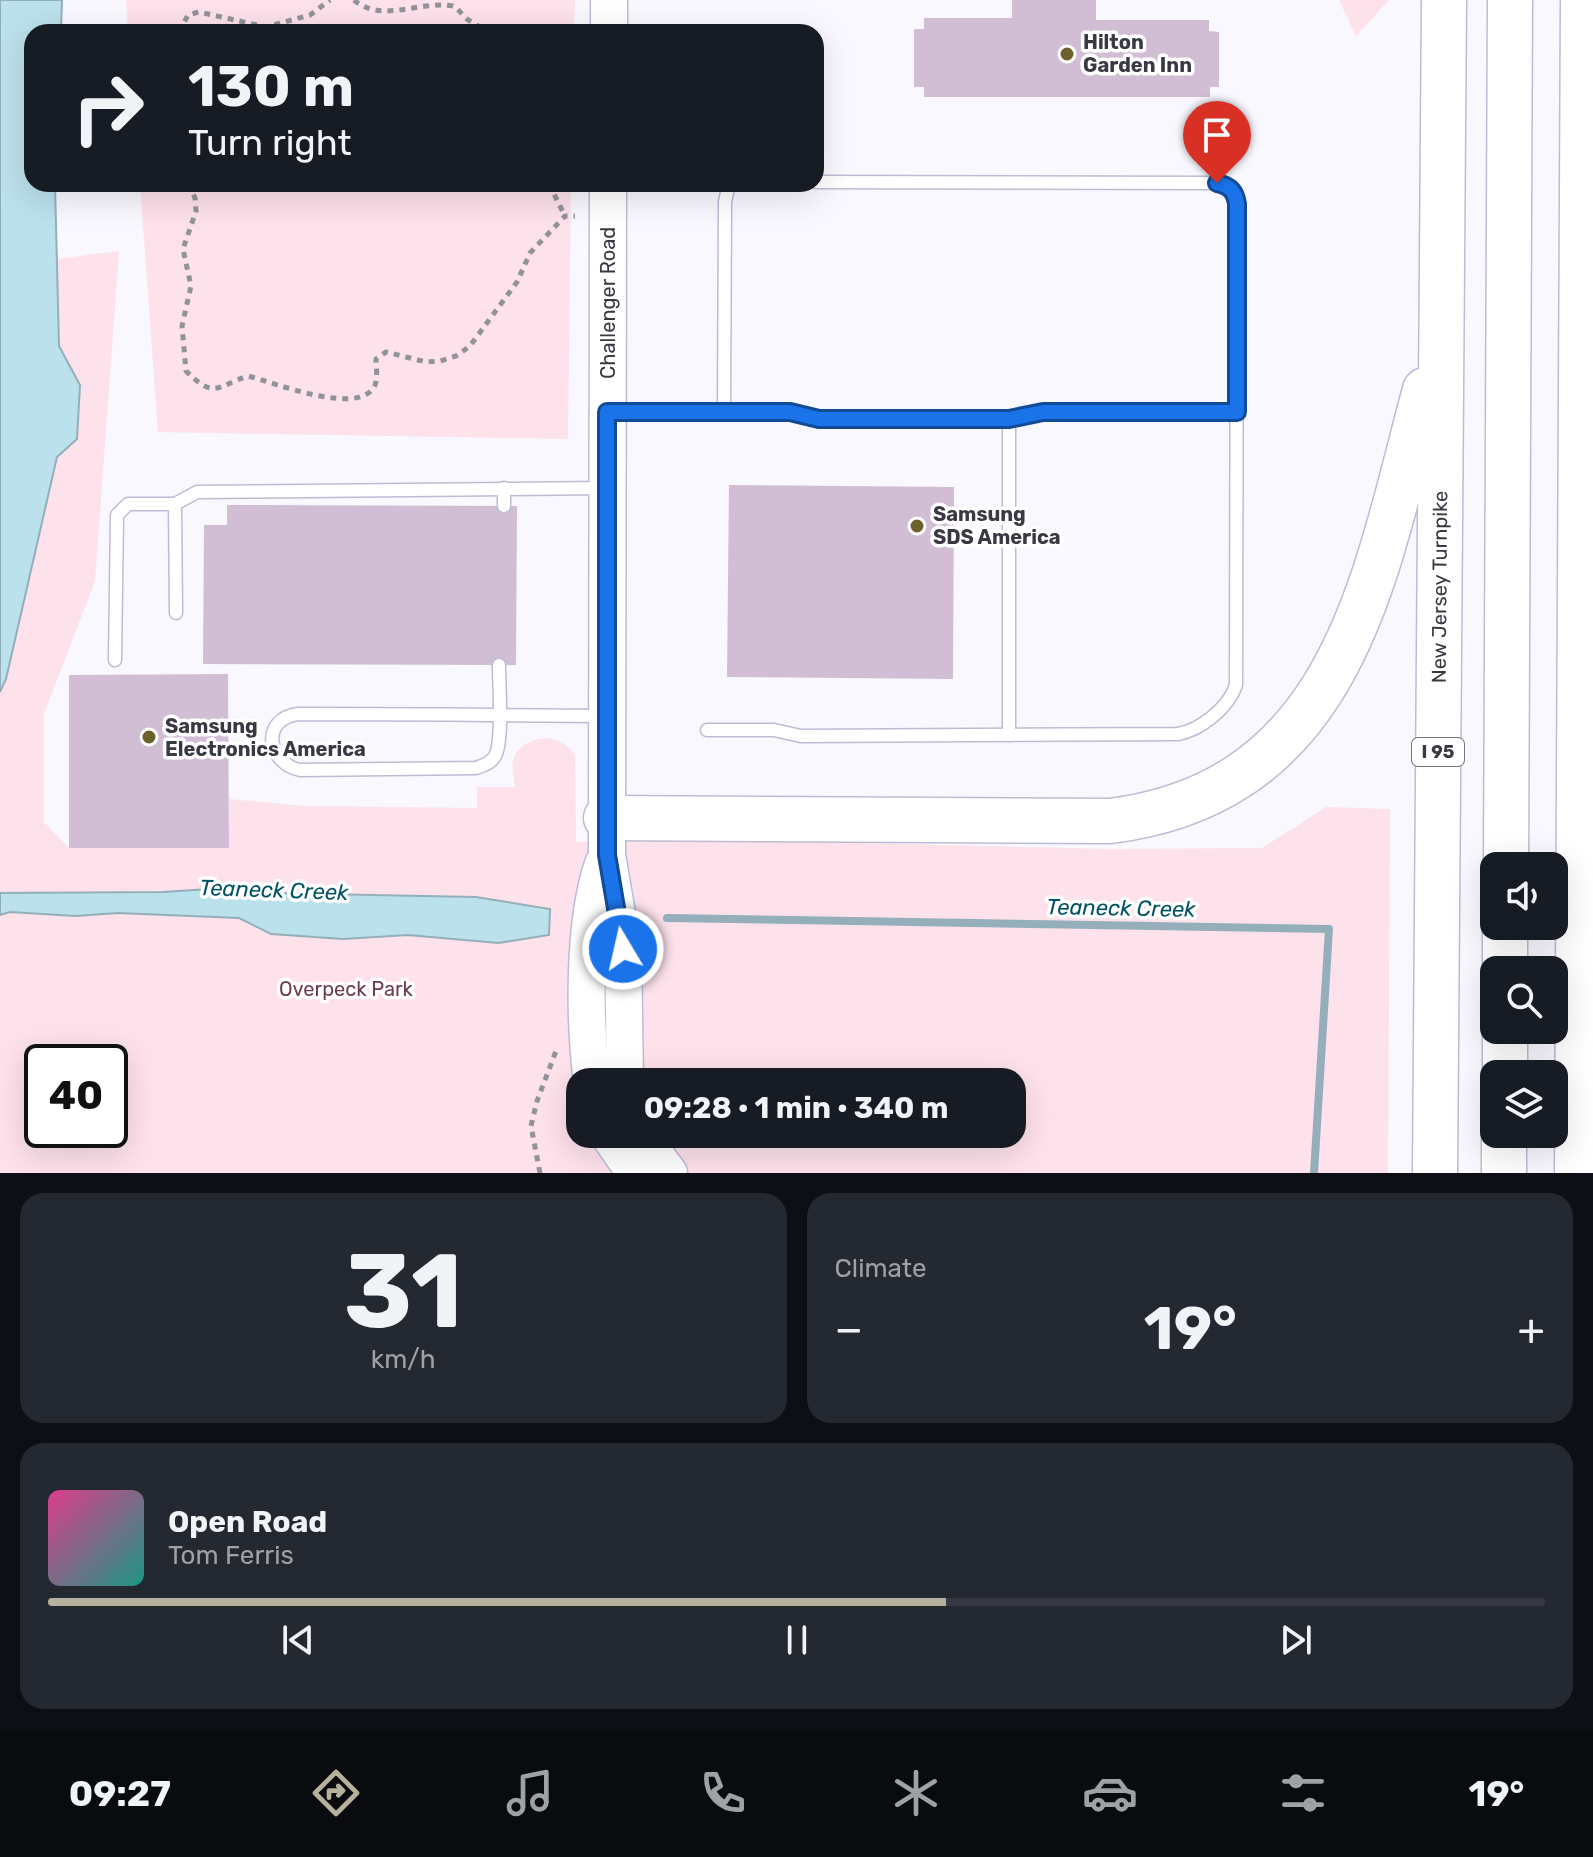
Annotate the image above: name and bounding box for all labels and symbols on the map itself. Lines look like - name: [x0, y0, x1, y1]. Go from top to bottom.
- place label: Hilton Garden Inn: [1083, 30, 1192, 77]
- marker: Hilton Garden Inn: [1058, 45, 1076, 63]
- pin: [1183, 101, 1251, 183]
- street label: Challenger Road: [596, 227, 620, 379]
- street label: New Jersey Turnpike: [1427, 491, 1452, 683]
- place label: Samsung SDS America: [933, 502, 1061, 549]
- marker: Samsung SDS America: [908, 517, 926, 535]
- place label: Samsung Electronics America: [165, 714, 366, 761]
- marker: Samsung Electronics America: [140, 728, 158, 746]
- road number: I 95: [1412, 738, 1464, 766]
- water label: Teaneck Creek: [199, 874, 350, 906]
- water label: Teaneck Creek: [1046, 893, 1196, 923]
- position arrow: [581, 907, 665, 991]
- park label: Overpeck Park: [279, 977, 414, 1001]
- speed limit sign: 40: [24, 1044, 128, 1148]

